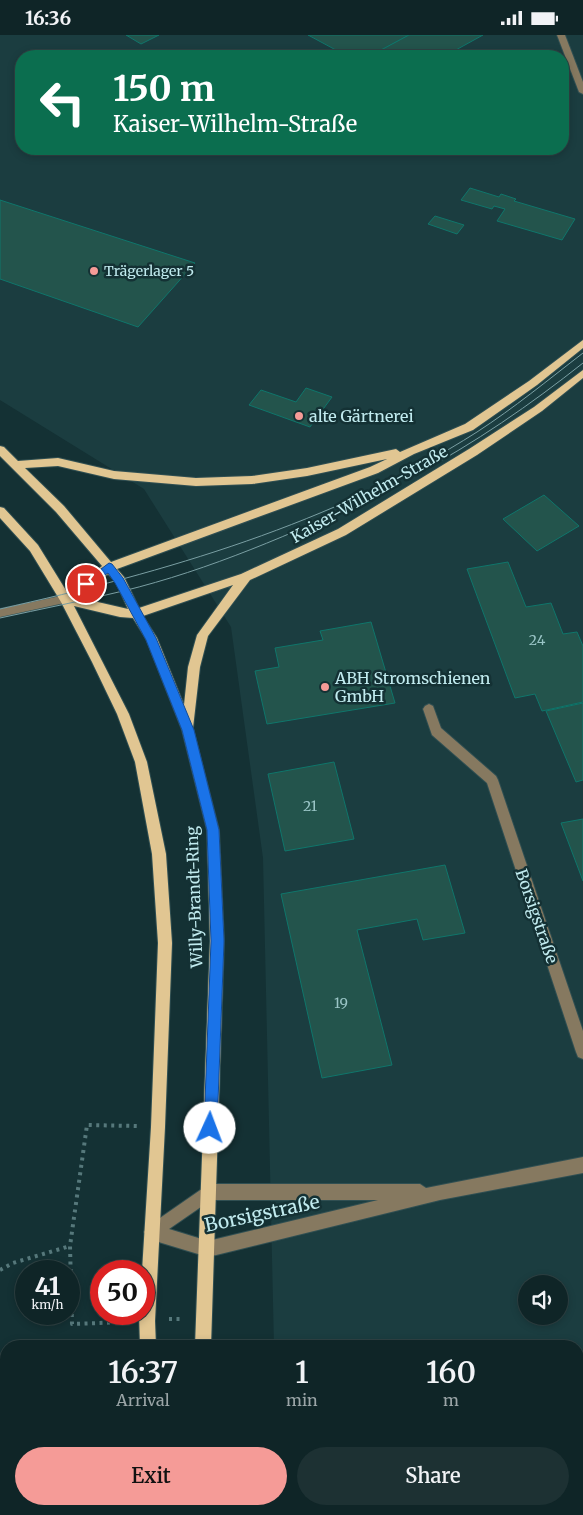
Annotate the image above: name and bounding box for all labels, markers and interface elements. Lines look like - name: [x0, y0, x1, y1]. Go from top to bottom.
- text: 16:36: [25, 6, 71, 30]
- text: 150 m: [113, 67, 215, 111]
- icon: left: [30, 70, 95, 135]
- text: Kaiser-Wilhelm-Straße: [113, 110, 357, 138]
- place label: Trägerlager 5: [104, 262, 194, 280]
- marker: Trägerlager 5: [88, 265, 100, 277]
- place label: alte Gärtnerei: [309, 406, 414, 426]
- marker: alte Gärtnerei: [293, 410, 305, 422]
- street label: Kaiser-Wilhelm-Straße: [287, 441, 451, 547]
- pin: [65, 563, 107, 605]
- icon: arrive: [72, 570, 100, 598]
- house number: 24: [529, 631, 546, 649]
- place label: ABH Stromschienen GmbH: [334, 668, 491, 706]
- marker: ABH Stromschienen GmbH: [319, 681, 331, 693]
- house number: 21: [303, 797, 317, 815]
- street label: Willy-Brandt-Ring: [182, 825, 207, 969]
- street label: Borsigstraße: [512, 866, 562, 966]
- house number: 19: [334, 994, 348, 1012]
- position arrow: [183, 1101, 235, 1153]
- street label: Borsigstraße: [202, 1189, 322, 1237]
- speed limit sign: 50: [90, 1260, 155, 1325]
- text: 41: [35, 1270, 60, 1302]
- map controls: [518, 1275, 568, 1325]
- button: sound: [518, 1275, 568, 1325]
- text: km/h: [32, 1297, 63, 1312]
- text: 16:37: [108, 1353, 178, 1391]
- text: 1: [295, 1353, 309, 1391]
- text: 160: [426, 1353, 476, 1391]
- text: Arrival: [116, 1390, 170, 1410]
- text: min: [286, 1390, 318, 1410]
- text: m: [443, 1390, 459, 1410]
- button: Exit: [15, 1447, 287, 1505]
- button: Share: [297, 1447, 569, 1505]

